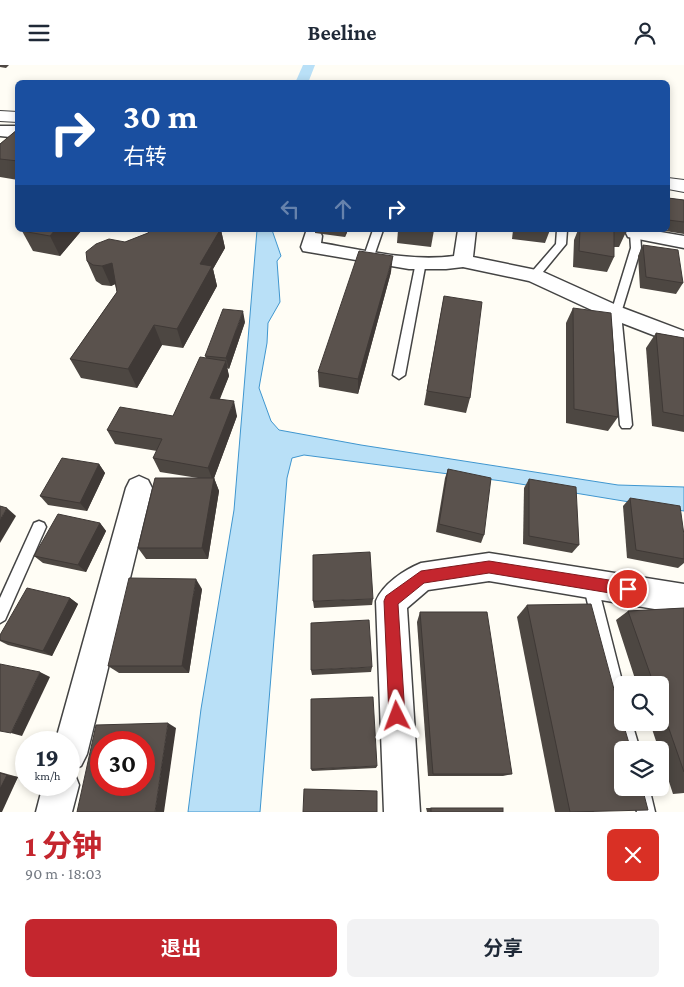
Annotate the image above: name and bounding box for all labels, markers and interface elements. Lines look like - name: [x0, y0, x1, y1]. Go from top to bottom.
- icon: menu: [25, 19, 53, 47]
- icon: person: [631, 19, 659, 47]
- text: Beeline: [307, 20, 377, 45]
- text: 30 m: [123, 97, 198, 136]
- icon: right: [40, 100, 105, 165]
- text: 右转: [123, 144, 167, 169]
- icon: left: [276, 195, 304, 223]
- icon: ahead: [329, 195, 357, 223]
- icon: right: [382, 195, 410, 223]
- pin: [607, 568, 649, 610]
- icon: arrive: [614, 575, 642, 603]
- map controls: [614, 676, 669, 796]
- button: search: [614, 676, 669, 731]
- position arrow: [370, 689, 422, 741]
- speed limit sign: 30: [90, 731, 155, 796]
- button: layers: [614, 741, 669, 796]
- text: 19: [36, 744, 59, 771]
- text: km/h: [35, 769, 60, 783]
- text: 1 分钟: [25, 829, 102, 862]
- button: close: [607, 829, 659, 881]
- text: 90 m · 18:03: [25, 865, 102, 882]
- button: 退出: [25, 919, 337, 977]
- button: 分享: [347, 919, 659, 977]

